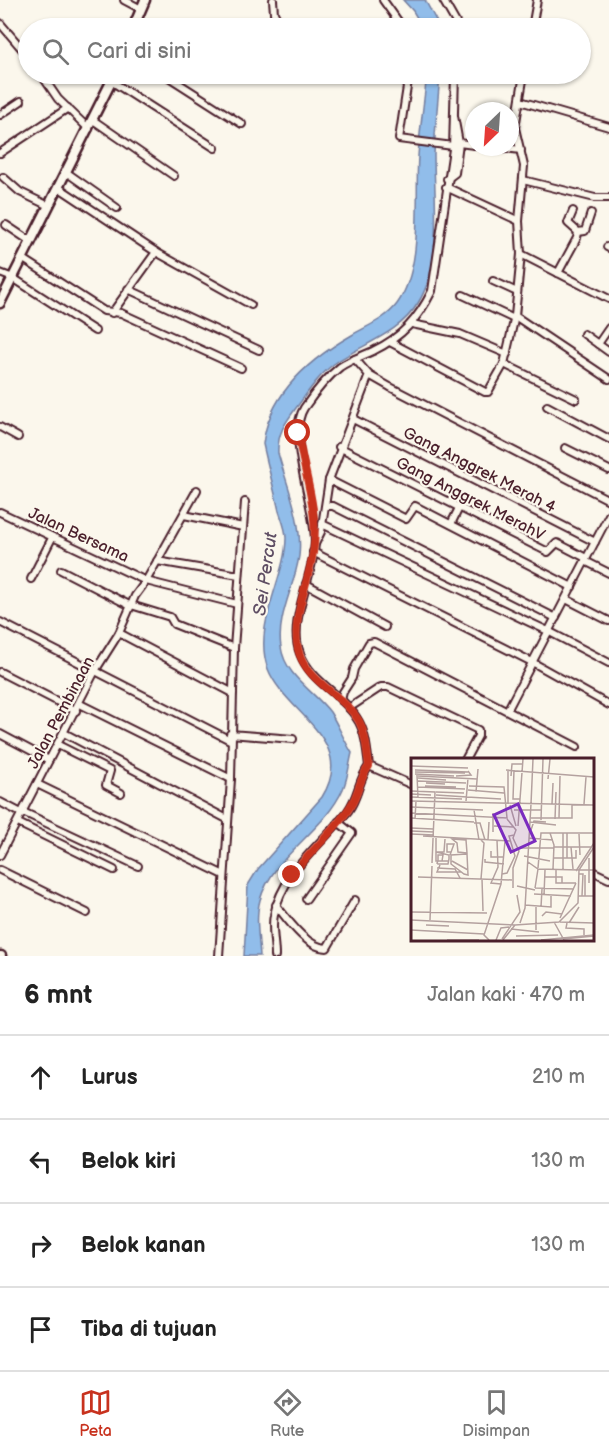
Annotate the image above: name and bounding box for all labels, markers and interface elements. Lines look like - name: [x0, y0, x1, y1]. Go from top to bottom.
- search box: [18, 18, 591, 84]
- icon: search: [39, 35, 72, 68]
- text: Cari di sini: [87, 38, 191, 65]
- north arrow: [465, 102, 519, 156]
- route start: [284, 419, 310, 445]
- street label: Gang Anggrek Merah 4: [400, 424, 559, 517]
- street label: Gang Anggrek MerahV: [393, 454, 548, 545]
- street label: Jalan Bersama: [25, 504, 132, 567]
- water label: Sei Percut: [249, 531, 282, 617]
- street label: Jalan Pembinaan: [24, 653, 99, 772]
- inset map: [411, 758, 594, 941]
- route end: [278, 861, 304, 887]
- text: 6 mnt: [24, 980, 92, 1011]
- text: Jalan kaki · 470 m: [427, 983, 585, 1007]
- icon: ahead: [24, 1061, 57, 1094]
- text: Lurus: [81, 1064, 137, 1091]
- text: 210 m: [532, 1065, 585, 1089]
- icon: left: [24, 1145, 57, 1178]
- text: Belok kiri: [81, 1148, 176, 1175]
- text: 130 m: [531, 1149, 585, 1173]
- icon: right: [24, 1229, 57, 1262]
- text: Belok kanan: [81, 1232, 206, 1259]
- text: 130 m: [531, 1233, 585, 1257]
- icon: arrive: [24, 1313, 57, 1346]
- text: Tiba di tujuan: [81, 1316, 217, 1343]
- tab: Peta: [79, 1386, 112, 1441]
- tab: Rute: [270, 1386, 304, 1441]
- tab: Disimpan: [462, 1386, 530, 1441]

